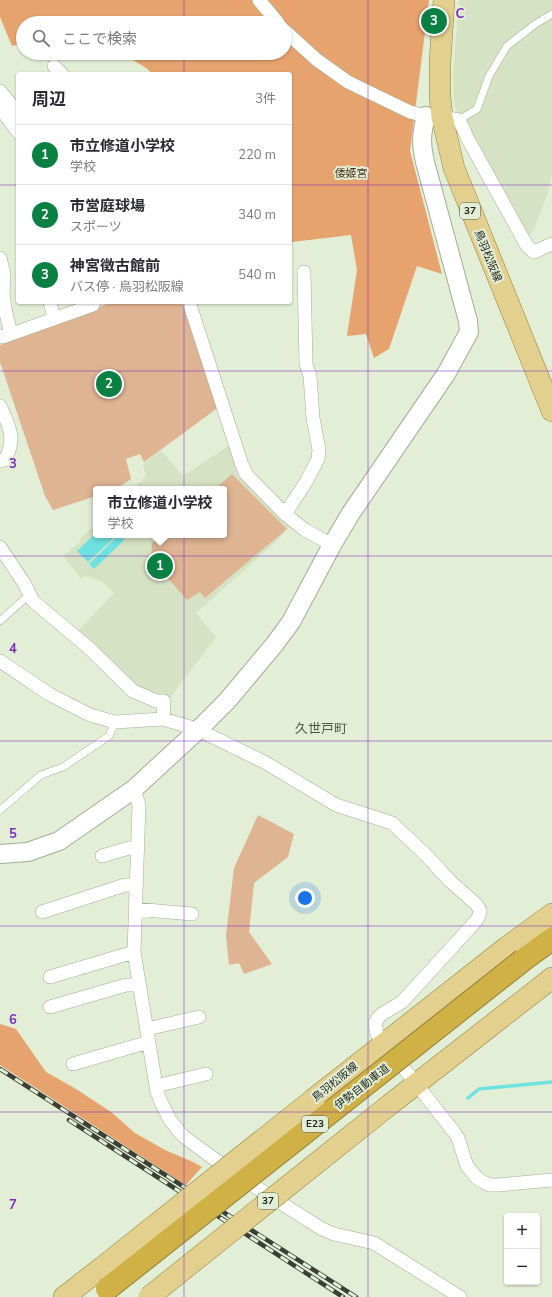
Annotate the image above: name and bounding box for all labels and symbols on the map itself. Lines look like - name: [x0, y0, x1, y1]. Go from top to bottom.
- text: C: [456, 5, 465, 23]
- pin: 3: [421, 6, 447, 36]
- park label: 倭姬宮: [335, 166, 368, 181]
- road number: 37: [460, 203, 480, 219]
- street label: 鳥羽松阪線: [471, 228, 505, 284]
- pin: 2: [96, 369, 122, 399]
- text: 3: [9, 455, 17, 473]
- pin: 1: [147, 551, 173, 581]
- text: 4: [9, 640, 17, 658]
- district label: 久世戸町: [295, 720, 347, 738]
- text: 5: [9, 825, 17, 843]
- your location: [295, 888, 315, 908]
- text: 6: [9, 1011, 17, 1029]
- street label: 鳥羽松阪線: [309, 1059, 361, 1105]
- street label: 伊勢自動車道: [331, 1061, 393, 1113]
- road number: E23: [302, 1116, 328, 1132]
- road number: 37: [258, 1193, 278, 1209]
- text: 7: [9, 1196, 17, 1214]

